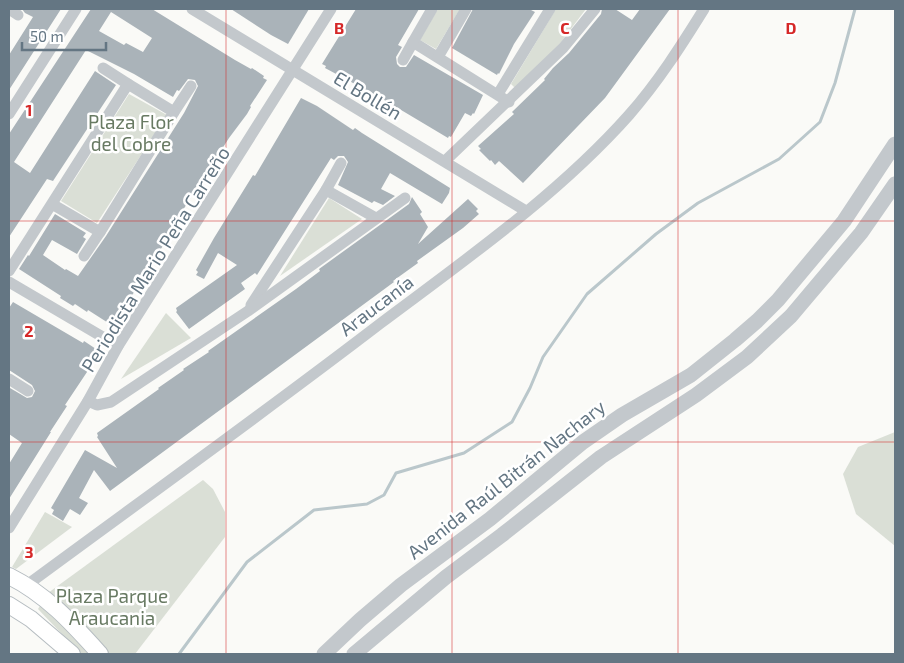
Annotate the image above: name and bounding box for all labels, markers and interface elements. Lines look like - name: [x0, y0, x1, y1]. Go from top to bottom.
- text: B: [334, 18, 344, 37]
- text: C: [560, 18, 570, 37]
- text: D: [786, 18, 797, 37]
- scale bar: [22, 20, 106, 52]
- text: 50 m: [30, 27, 64, 45]
- street label: El Bollén: [330, 66, 406, 124]
- text: 1: [26, 100, 32, 119]
- park label: Plaza Flor del Cobre: [88, 110, 174, 155]
- street label: Periodista Mario Peña Carreño: [76, 142, 234, 376]
- street label: Araucanía: [334, 270, 418, 340]
- text: 2: [24, 321, 34, 340]
- street label: Avenida Raúl Bitrán Nachary: [403, 395, 609, 563]
- text: 3: [24, 542, 34, 561]
- park label: Plaza Parque Araucania: [56, 584, 168, 629]

